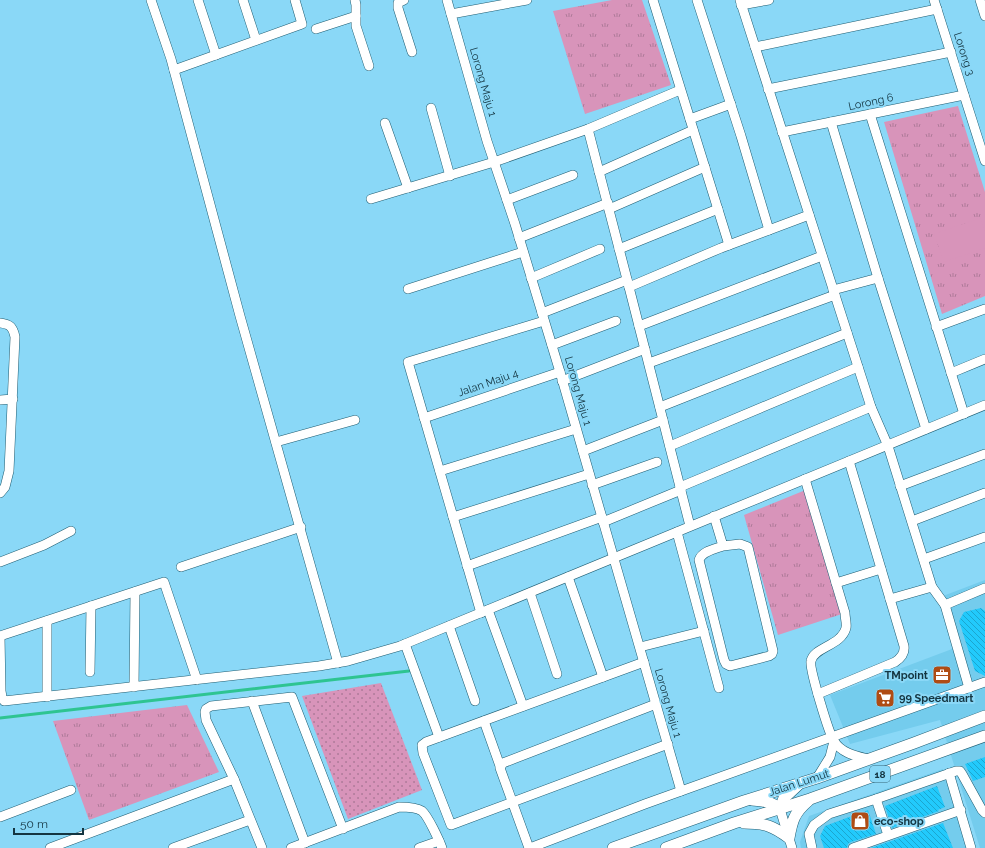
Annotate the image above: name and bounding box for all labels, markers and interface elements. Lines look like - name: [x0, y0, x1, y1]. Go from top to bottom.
- street label: Lorong 3: [951, 31, 977, 77]
- street label: Lorong Maju 1: [467, 46, 499, 118]
- street label: Lorong 6: [847, 91, 895, 113]
- street label: Lorong Maju 1: [562, 355, 594, 427]
- street label: Jalan Maju 4: [456, 367, 520, 399]
- office icon: TMpoint: [931, 664, 953, 686]
- street label: Lorong Maju 1: [652, 667, 684, 739]
- place label: TMpoint: [884, 669, 929, 682]
- supermarket icon: 99 Speedmart: [874, 687, 896, 709]
- place label: 99 Speedmart: [899, 692, 974, 705]
- road number: 18: [870, 766, 890, 782]
- street label: Jalan Lumut: [767, 767, 831, 799]
- scale bar: [14, 810, 83, 836]
- shop icon: eco-shop: [849, 810, 871, 832]
- place label: eco-shop: [874, 815, 924, 828]
- text: 50 m: [20, 817, 48, 831]

